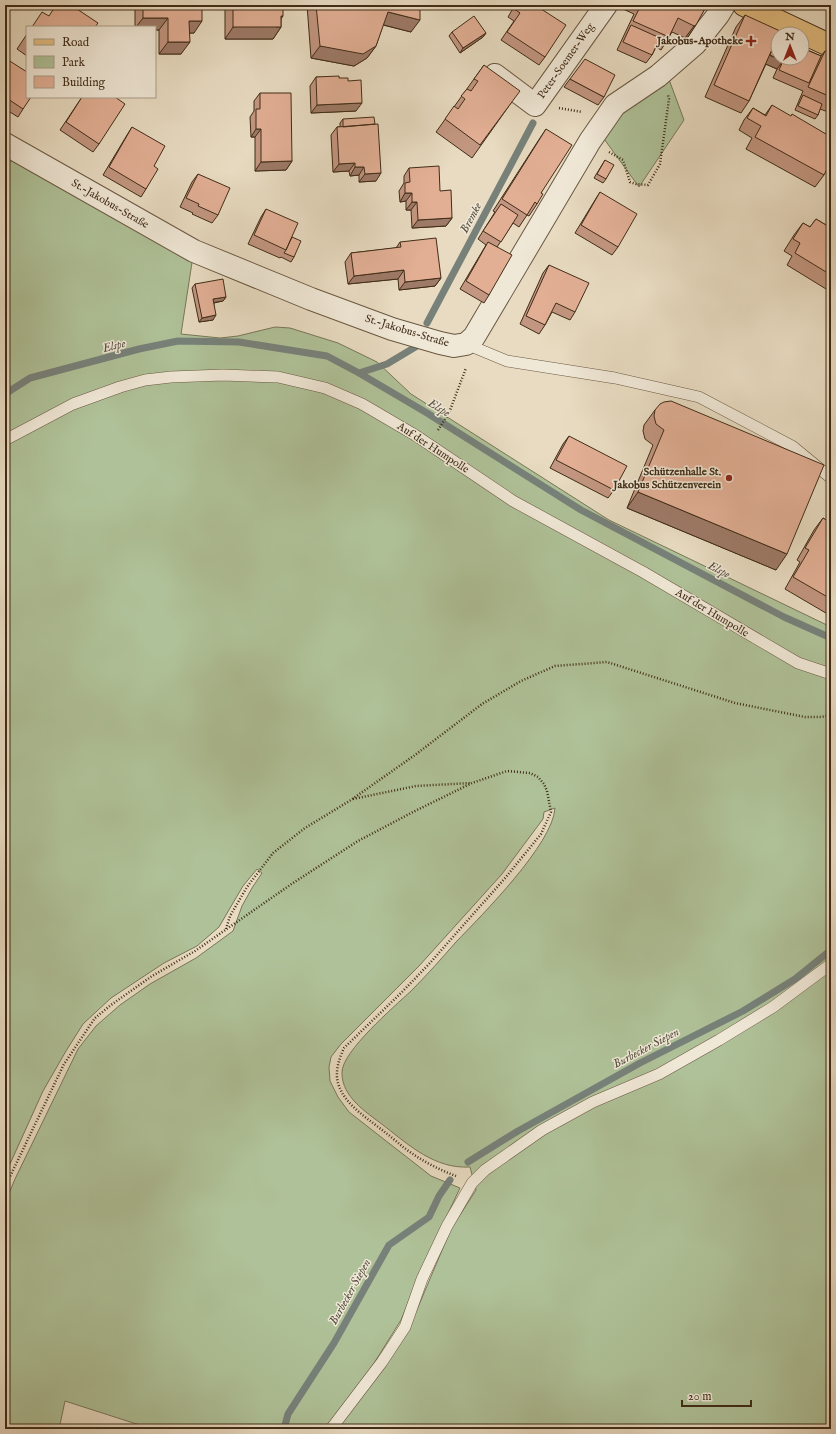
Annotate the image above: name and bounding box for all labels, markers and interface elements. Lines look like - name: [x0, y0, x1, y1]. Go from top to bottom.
- street label: Peter-Soemer-Weg: [535, 20, 598, 102]
- legend: [26, 26, 156, 98]
- north arrow: [770, 26, 810, 66]
- text: N: [784, 30, 795, 44]
- place label: Jakobus-Apotheke: [655, 34, 743, 48]
- text: Road: [62, 35, 90, 50]
- marker: Jakobus-Apotheke: [746, 36, 756, 46]
- text: Park: [62, 55, 85, 70]
- text: Building: [62, 75, 106, 90]
- street label: St.-Jakobus-Straße: [69, 176, 151, 232]
- water label: Bremke: [457, 200, 485, 236]
- street label: St.-Jakobus-Straße: [363, 312, 451, 350]
- water label: Elspe: [100, 336, 127, 356]
- water label: Elspe: [424, 395, 453, 420]
- street label: Auf der Humpolle: [393, 419, 472, 477]
- place label: Schützenhalle St. Jakobus Schützenverein: [611, 465, 722, 492]
- marker: Schützenhalle St. Jakobus Schützenverein: [724, 473, 734, 483]
- water label: Elspe: [704, 558, 733, 582]
- street label: Auf der Humpolle: [672, 585, 751, 640]
- water label: Burbecker Siepen: [610, 1024, 682, 1072]
- water label: Burbecker Siepen: [326, 1256, 374, 1327]
- scale bar: [682, 1382, 751, 1408]
- text: 20 m: [688, 1389, 711, 1404]

